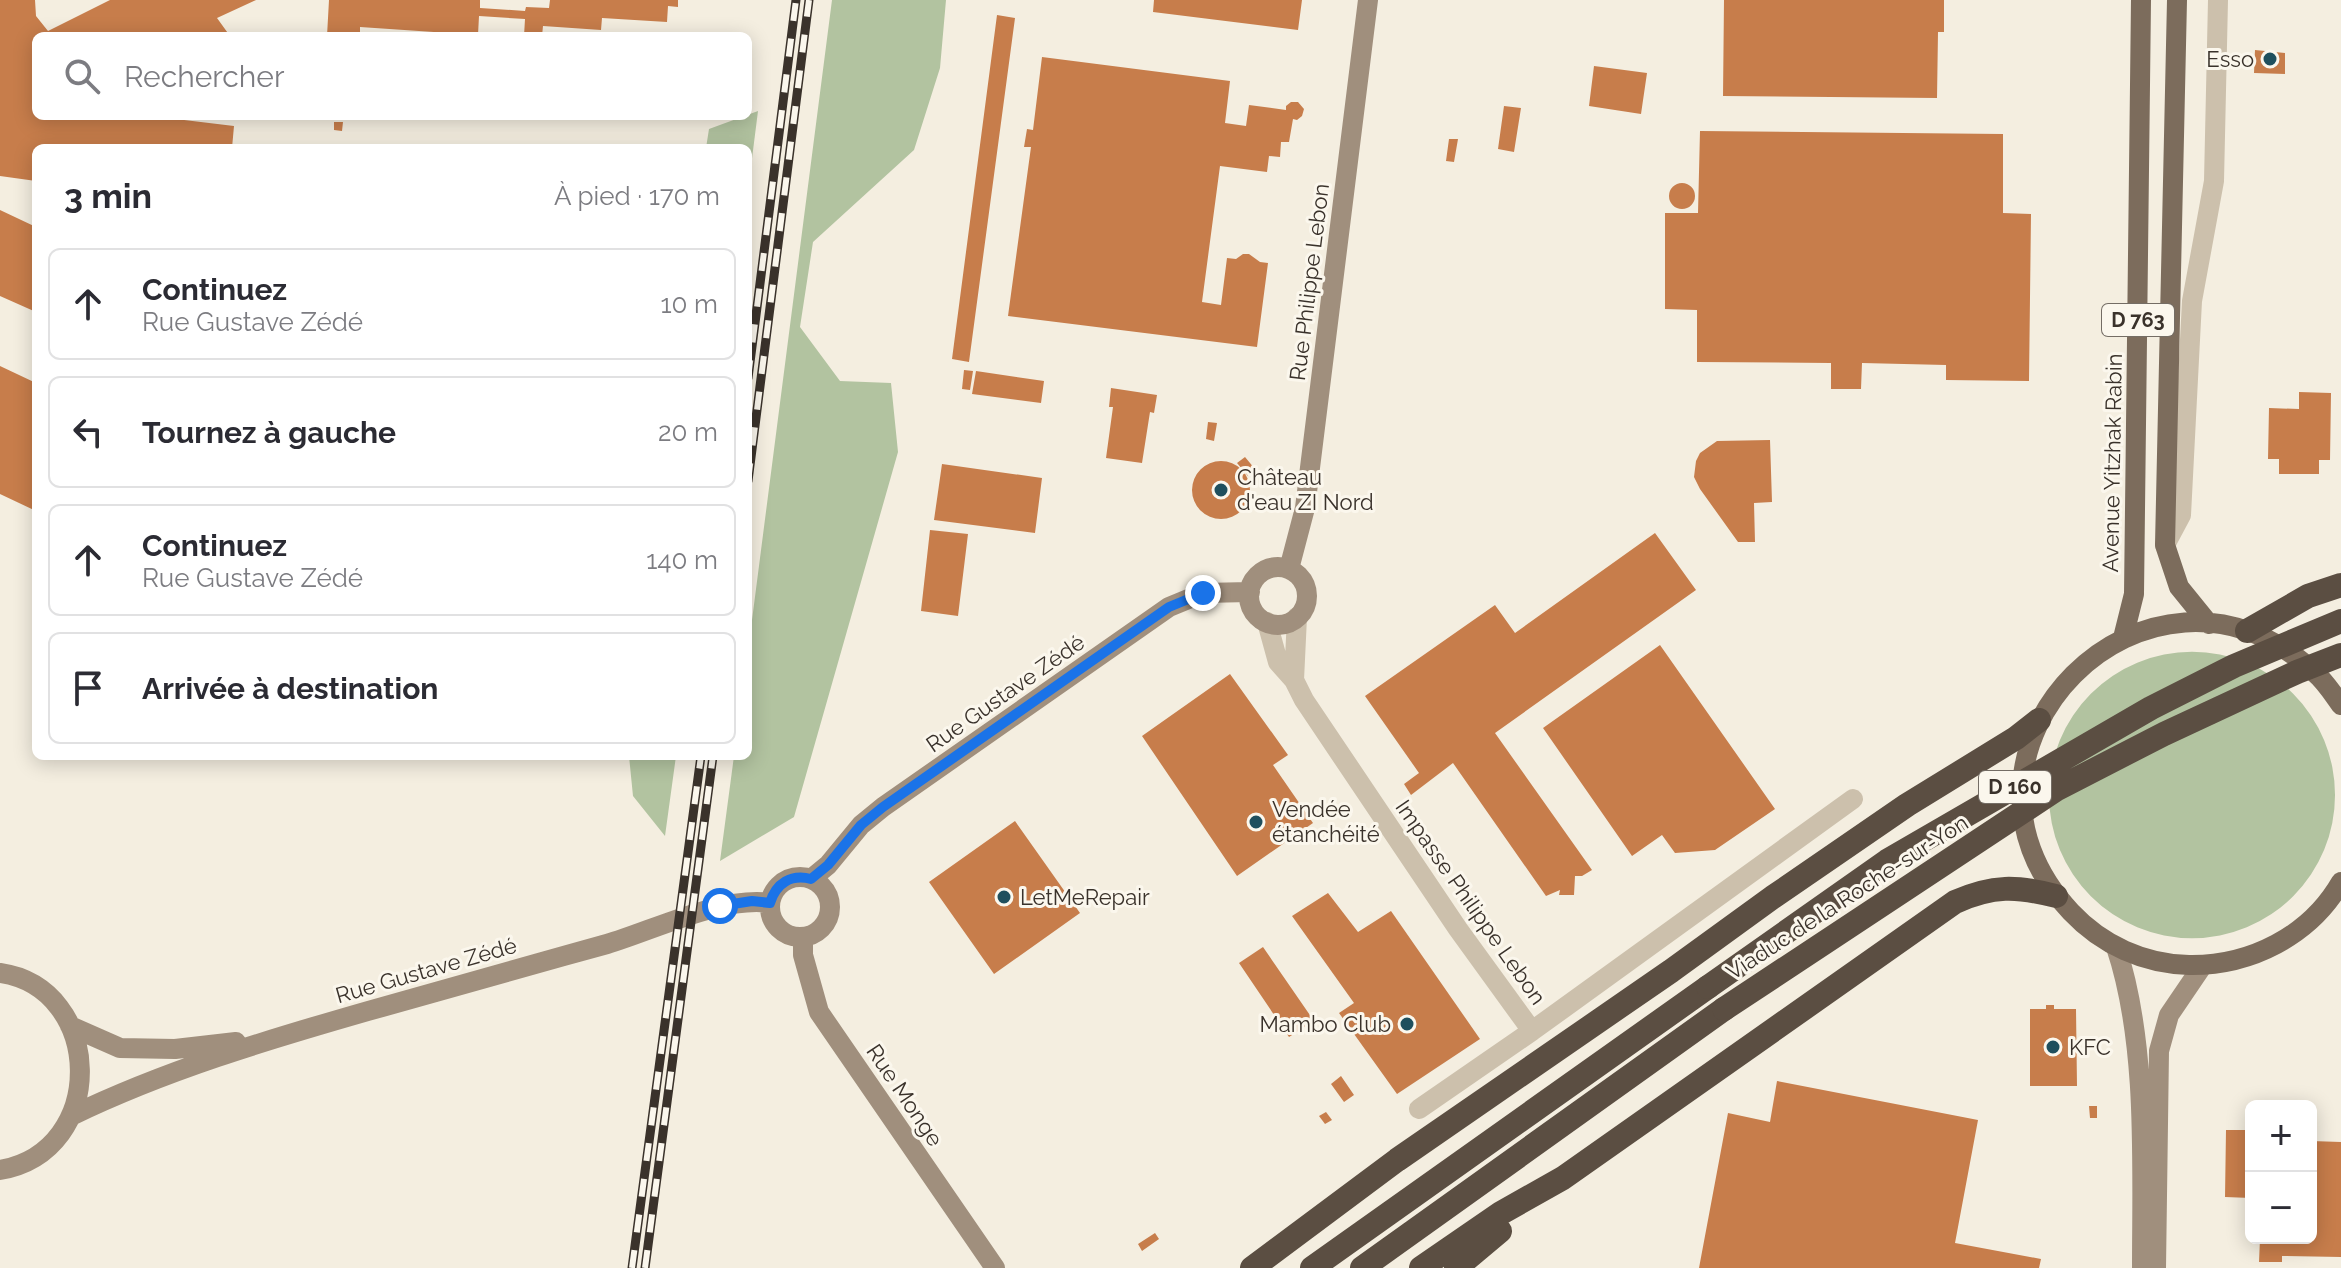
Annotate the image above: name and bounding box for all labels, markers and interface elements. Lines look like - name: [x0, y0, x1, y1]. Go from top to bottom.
- search box: [32, 32, 752, 120]
- place label: Esso: [2206, 46, 2254, 72]
- marker: Esso: [2261, 50, 2279, 68]
- icon: search: [60, 54, 104, 98]
- text: Rechercher: [124, 59, 284, 94]
- text: 3 min: [64, 176, 152, 216]
- text: À pied · 170 m: [554, 181, 720, 211]
- street label: Rue Philippe Lebon: [1284, 182, 1334, 382]
- text: Continuez: [142, 272, 287, 307]
- icon: ahead: [66, 282, 110, 326]
- text: 10 m: [660, 289, 718, 319]
- road number: D 763: [2102, 304, 2174, 336]
- text: Rue Gustave Zédé: [142, 307, 363, 337]
- street label: Avenue Yitzhak Rabin: [2097, 353, 2127, 573]
- icon: left: [66, 410, 110, 454]
- text: Tournez à gauche: [142, 415, 396, 450]
- text: 20 m: [658, 417, 718, 447]
- place label: Château d'eau ZI Nord: [1237, 464, 1374, 515]
- marker: Château d'eau ZI Nord: [1212, 481, 1230, 499]
- text: Continuez: [142, 528, 287, 563]
- icon: ahead: [66, 538, 110, 582]
- text: 140 m: [646, 545, 718, 575]
- text: Rue Gustave Zédé: [142, 563, 363, 593]
- route end: [1185, 575, 1221, 611]
- street label: Rue Gustave Zédé: [921, 629, 1089, 757]
- icon: arrive: [66, 666, 110, 710]
- text: Arrivée à destination: [142, 671, 438, 706]
- road number: D 160: [1979, 771, 2051, 803]
- street label: Impasse Philippe Lebon: [1390, 795, 1552, 1009]
- place label: Vendée étanchéité: [1272, 796, 1380, 847]
- street label: Viaduc de la Roche-sur-Yon: [1721, 809, 1973, 985]
- marker: Vendée étanchéité: [1247, 813, 1265, 831]
- place label: LetMeRepair: [1020, 884, 1150, 910]
- route start: [702, 888, 738, 924]
- marker: LetMeRepair: [995, 888, 1013, 906]
- street label: Rue Gustave Zédé: [332, 932, 520, 1008]
- place label: Mambo Club: [1260, 1011, 1391, 1037]
- marker: Mambo Club: [1398, 1015, 1416, 1033]
- place label: KFC: [2069, 1034, 2111, 1060]
- marker: KFC: [2044, 1038, 2062, 1056]
- street label: Rue Monge: [861, 1039, 949, 1151]
- map controls: [2245, 1100, 2317, 1244]
- button: +: [2245, 1100, 2317, 1172]
- button: −: [2245, 1172, 2317, 1244]

